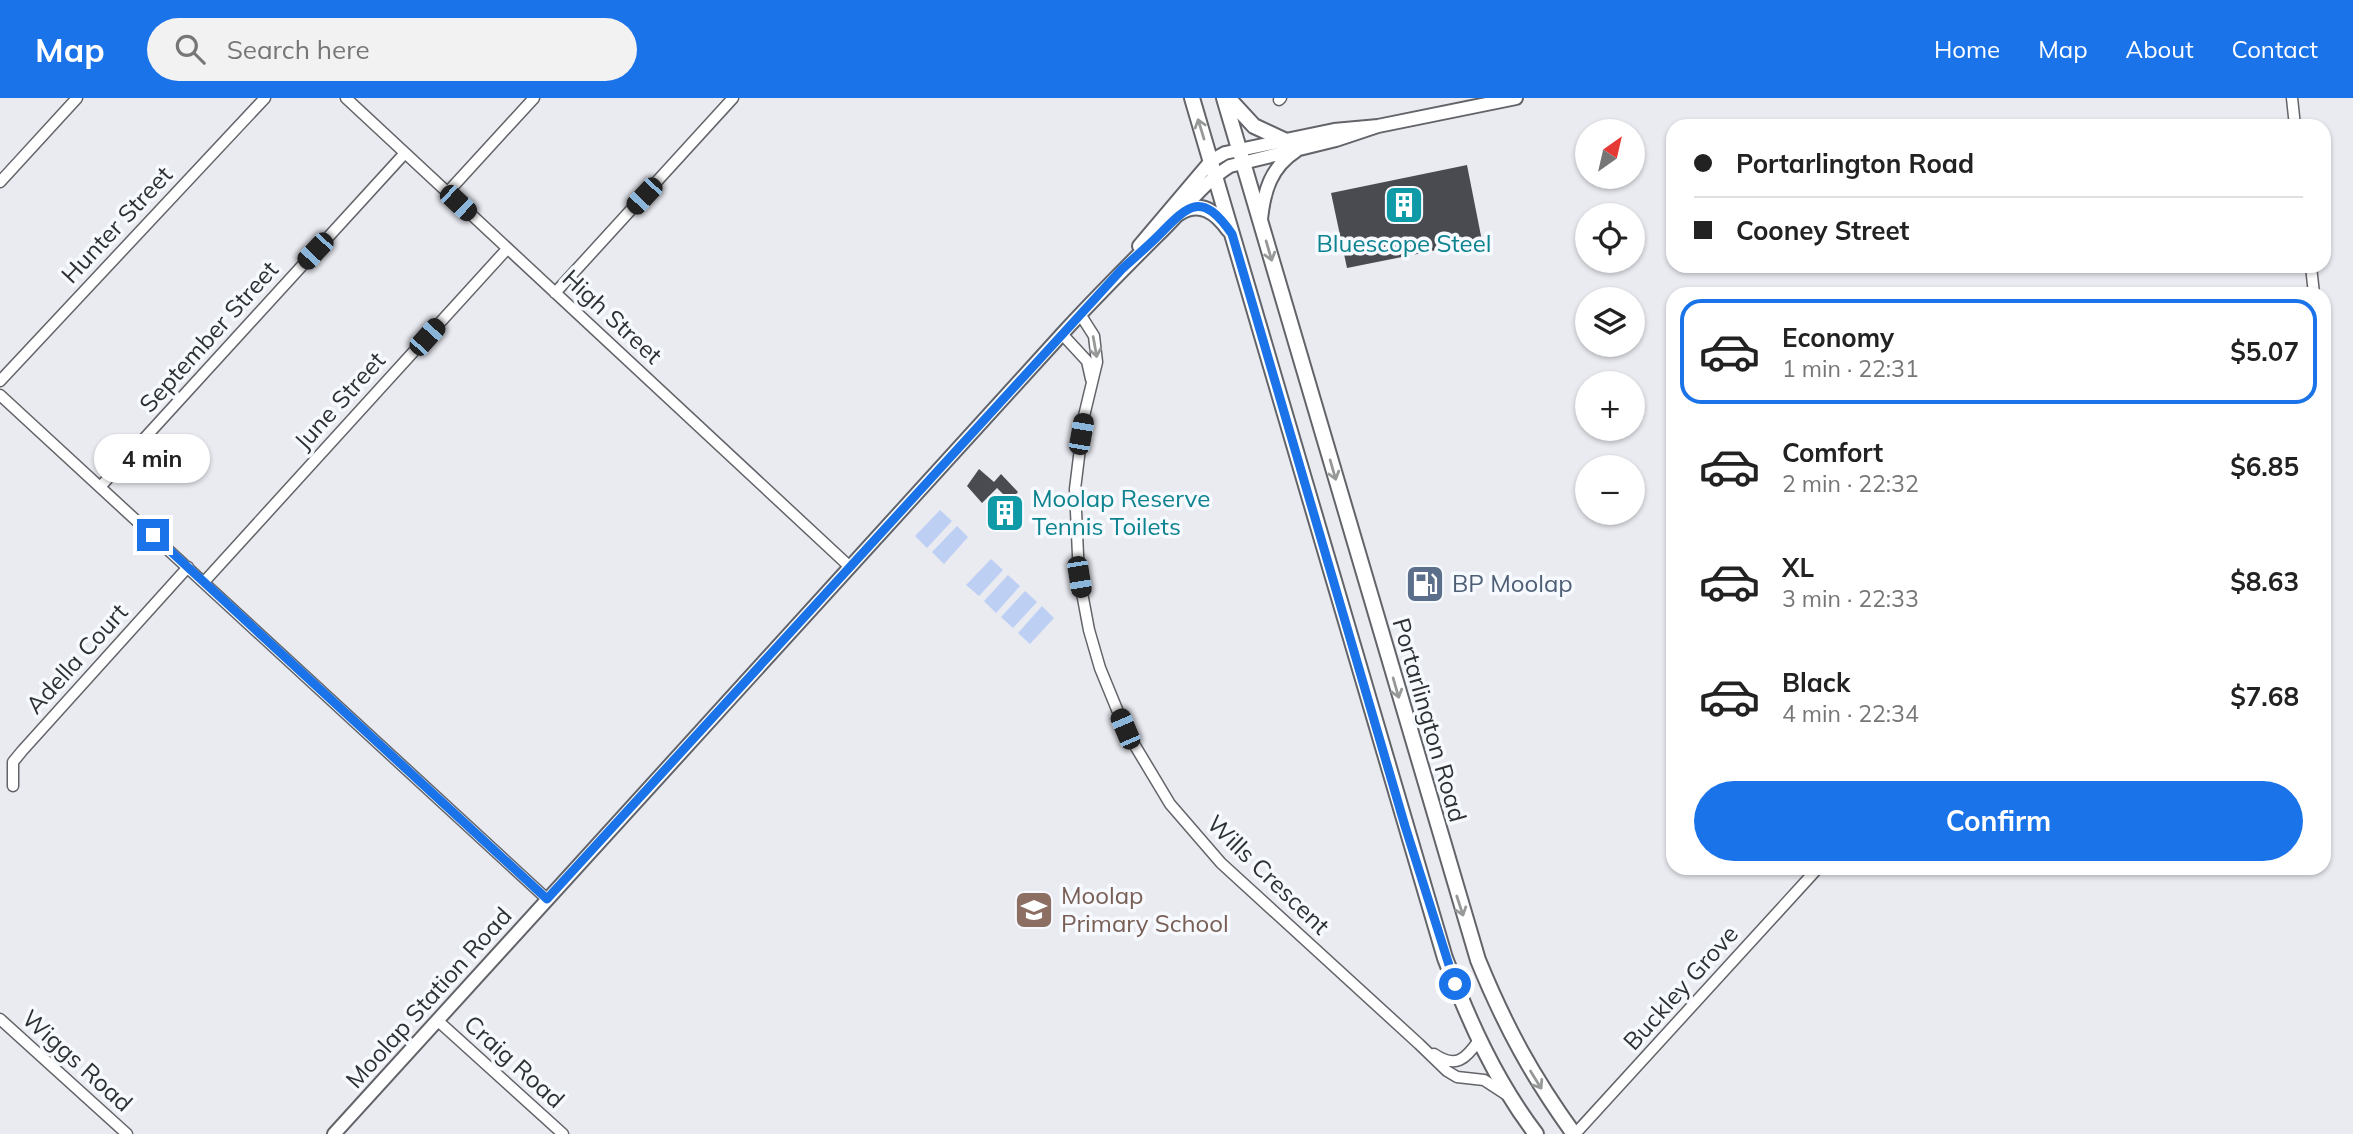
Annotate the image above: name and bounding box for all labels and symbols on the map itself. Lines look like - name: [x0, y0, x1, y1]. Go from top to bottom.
- one-way arrow: [1194, 119, 1207, 141]
- north arrow: [1575, 119, 1645, 189]
- street label: Hunter Street: [54, 160, 178, 289]
- car: [622, 173, 667, 219]
- car: [436, 181, 481, 225]
- building icon: Bluescope Steel: [1383, 184, 1425, 226]
- car: [293, 228, 338, 274]
- place label: Bluescope Steel: [1317, 228, 1491, 258]
- one-way arrow: [1264, 240, 1277, 262]
- street label: September Street: [132, 254, 284, 418]
- street label: High Street: [557, 263, 669, 370]
- car: [406, 314, 449, 360]
- one-way arrow: [1089, 335, 1102, 358]
- street label: June Street: [287, 345, 391, 456]
- car: [1068, 411, 1095, 457]
- callout: 4 min: [95, 434, 211, 482]
- one-way arrow: [1327, 458, 1340, 480]
- place label: Moolap Reserve Tennis Toilets: [1032, 483, 1210, 541]
- building icon: Moolap Reserve Tennis Toilets: [984, 492, 1026, 534]
- route end: [137, 519, 169, 551]
- car: [1066, 555, 1093, 599]
- fuel station icon: BP Moolap: [1404, 563, 1446, 605]
- place label: BP Moolap: [1452, 568, 1573, 598]
- street label: Adella Court: [19, 597, 134, 720]
- street label: Portarlington Road: [1386, 614, 1473, 825]
- one-way arrow: [1391, 677, 1404, 699]
- car: [1108, 706, 1143, 752]
- street label: Wills Crescent: [1201, 808, 1336, 940]
- place label: Moolap Primary School: [1061, 880, 1229, 938]
- school or university icon: Moolap Primary School: [1013, 889, 1055, 931]
- one-way arrow: [1455, 895, 1468, 917]
- street label: Moolap Station Road: [339, 901, 518, 1094]
- street label: Buckley Grove: [1616, 919, 1744, 1056]
- route start: [1439, 968, 1471, 1000]
- street label: Wiggs Road: [16, 1003, 139, 1118]
- street label: Craig Road: [458, 1008, 571, 1114]
- one-way arrow: [1529, 1069, 1543, 1089]

